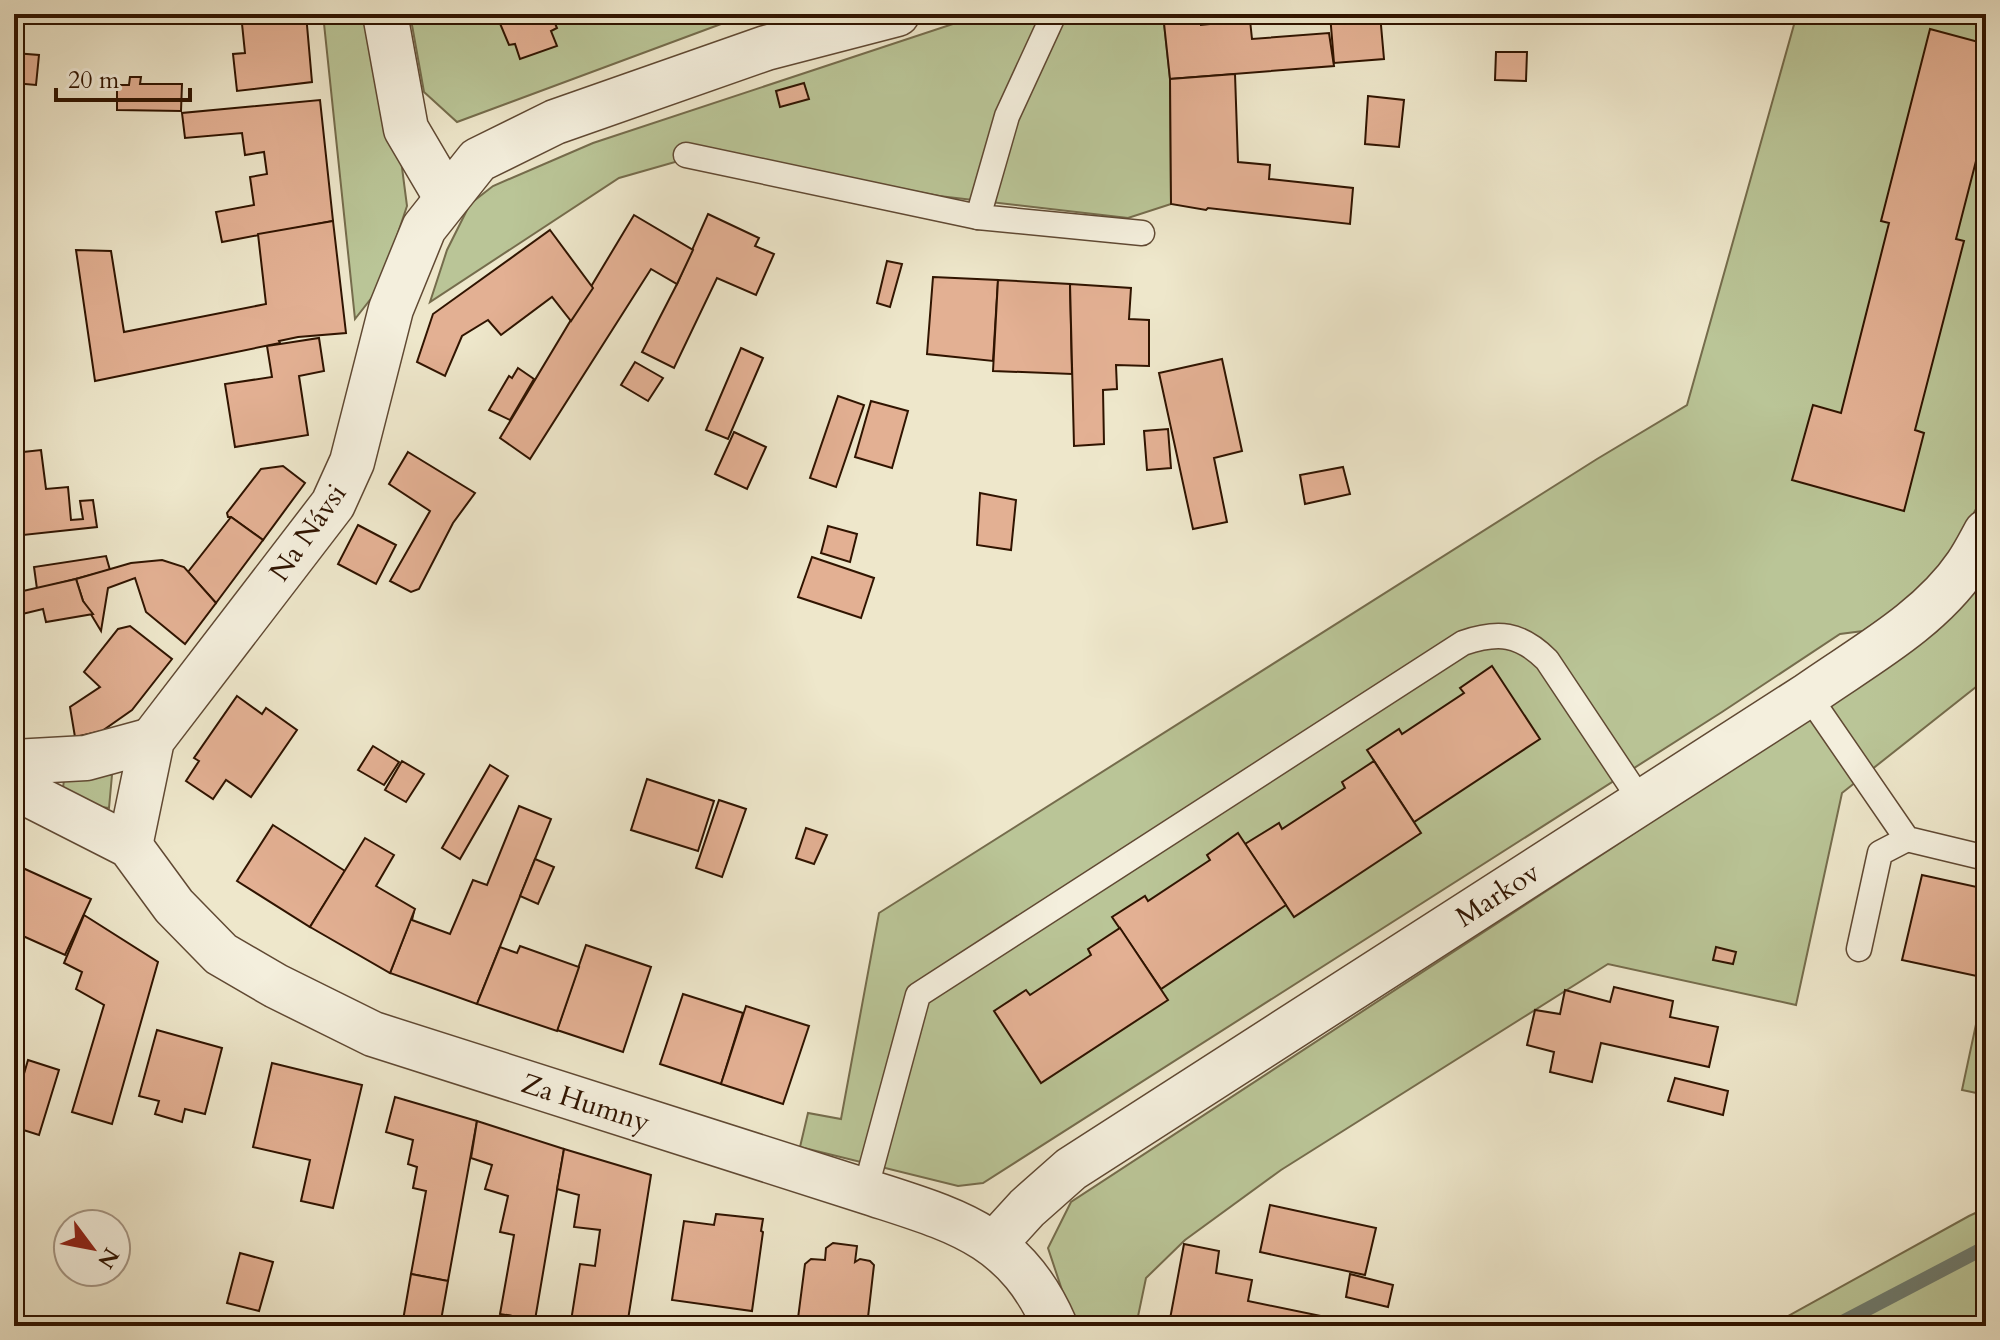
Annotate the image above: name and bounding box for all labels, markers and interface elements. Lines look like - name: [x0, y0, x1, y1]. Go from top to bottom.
- scale bar: [56, 52, 190, 102]
- text: 20 m: [68, 64, 120, 97]
- street label: Na Návsi: [260, 476, 355, 589]
- street label: Markov: [1448, 853, 1548, 936]
- street label: Za Humny: [517, 1064, 655, 1142]
- north arrow: [52, 1208, 132, 1288]
- text: N: [90, 1242, 126, 1274]

